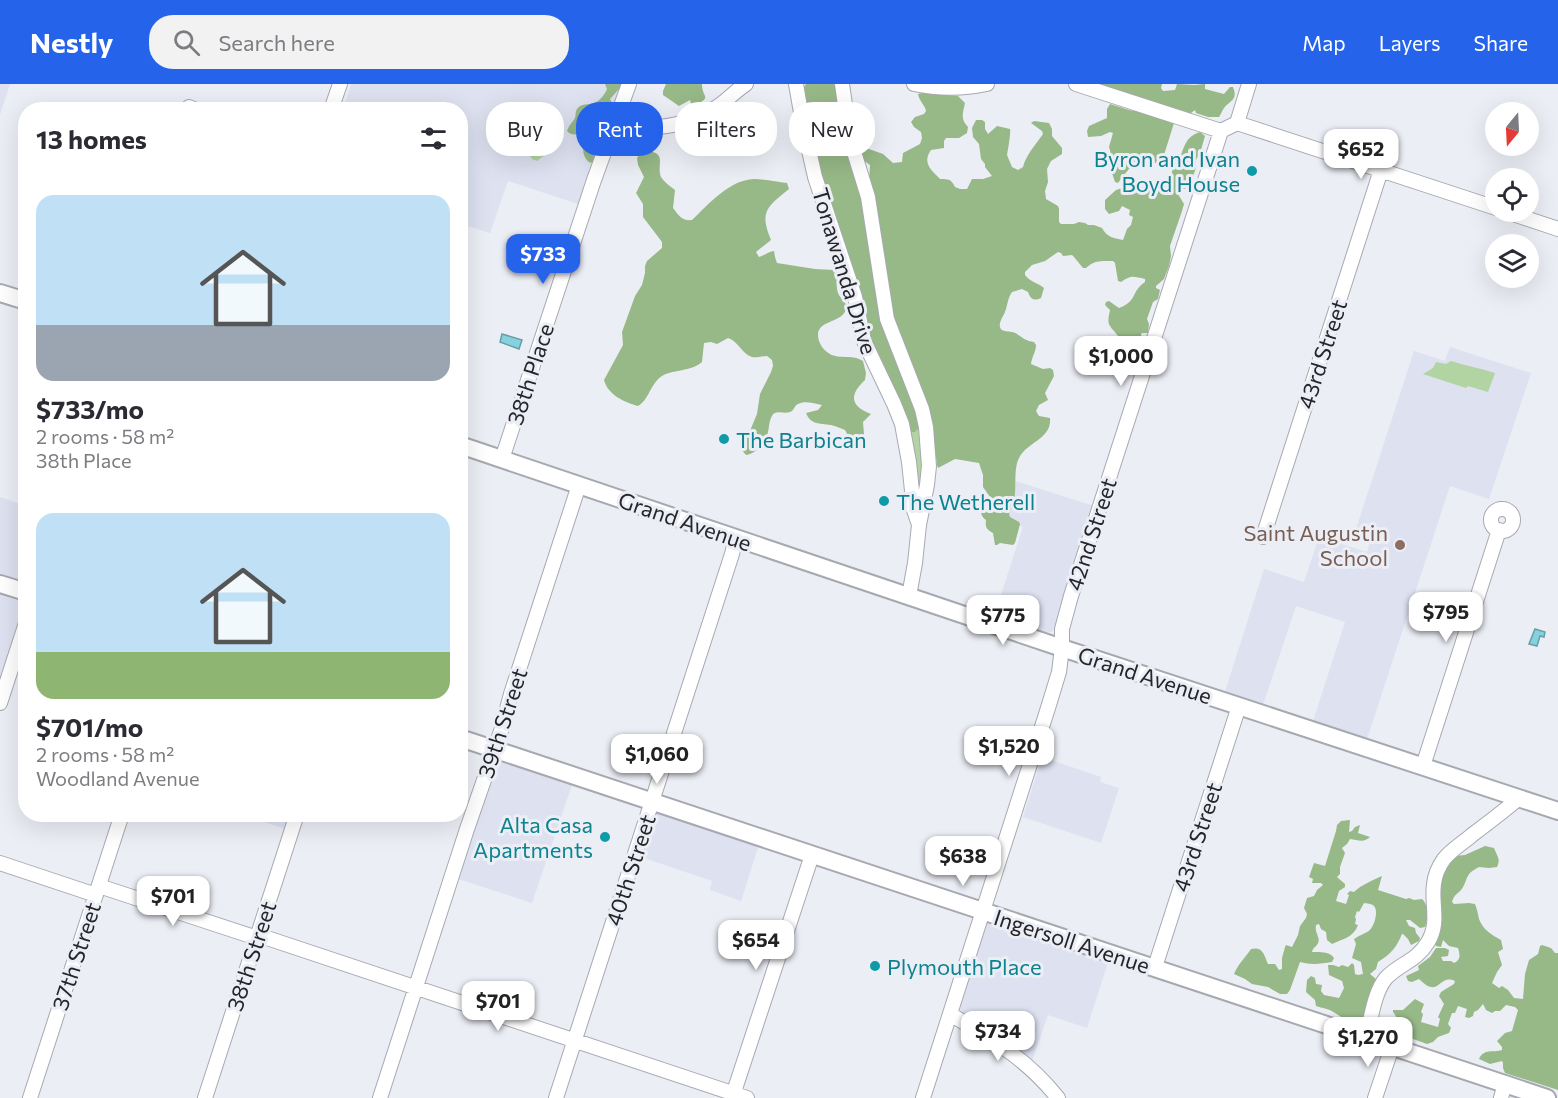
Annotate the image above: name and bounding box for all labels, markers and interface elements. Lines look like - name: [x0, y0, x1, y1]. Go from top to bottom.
- search box: [149, 15, 569, 69]
- text: Nestly: [30, 25, 113, 59]
- icon: search: [170, 26, 203, 59]
- text: Search here: [218, 29, 335, 56]
- text: Map: [1302, 30, 1346, 55]
- text: Layers: [1379, 30, 1441, 55]
- text: Share: [1474, 30, 1528, 55]
- chip: Buy: [486, 102, 564, 156]
- chip: Rent: [576, 102, 663, 156]
- chip: Filters: [675, 102, 777, 156]
- chip: New: [789, 102, 875, 156]
- north arrow: [1485, 102, 1539, 156]
- map controls: [1485, 102, 1539, 288]
- icon: filters: [417, 122, 450, 155]
- text: 13 homes: [36, 123, 147, 154]
- pin: $652: [1325, 129, 1397, 180]
- text: $652: [1338, 136, 1384, 160]
- place label: Byron and Ivan Boyd House: [1094, 145, 1240, 197]
- marker: Byron and Ivan Boyd House: [1245, 164, 1259, 178]
- button: locate: [1485, 168, 1539, 222]
- street label: Tonawanda Drive: [807, 185, 883, 357]
- icon: home: [189, 234, 297, 342]
- pin: $733: [507, 234, 579, 285]
- button: layers: [1485, 234, 1539, 288]
- text: $733: [520, 241, 566, 265]
- street label: 43rd Street: [1292, 296, 1352, 412]
- street label: 38th Place: [501, 320, 559, 428]
- pin: $1,000: [1072, 336, 1170, 387]
- text: $1,000: [1088, 343, 1154, 367]
- text: $733/mo: [36, 393, 144, 424]
- text: 2 rooms · 58 m²: [36, 424, 174, 448]
- place label: The Barbican: [736, 426, 867, 453]
- marker: The Barbican: [717, 432, 731, 446]
- text: 38th Place: [36, 448, 132, 472]
- street label: 42nd Street: [1060, 474, 1122, 594]
- street label: Grand Avenue: [615, 486, 755, 556]
- place label: The Wetherell: [896, 488, 1035, 515]
- marker: The Wetherell: [877, 494, 891, 508]
- place label: Saint Augustin School: [1243, 519, 1388, 571]
- marker: Saint Augustin School: [1393, 538, 1407, 552]
- icon: home: [189, 552, 297, 660]
- pin: $795: [1410, 592, 1482, 643]
- pin: $775: [967, 595, 1039, 646]
- text: $795: [1423, 599, 1469, 623]
- text: $775: [980, 602, 1026, 626]
- street label: Grand Avenue: [1075, 641, 1215, 709]
- street label: 39th Street: [472, 665, 532, 781]
- text: $701/mo: [36, 711, 143, 742]
- pin: $1,520: [960, 726, 1058, 777]
- text: $1,520: [978, 733, 1040, 757]
- pin: $1,060: [608, 734, 706, 785]
- text: $1,060: [625, 741, 689, 765]
- text: 2 rooms · 58 m²: [36, 742, 174, 766]
- text: Woodland Avenue: [36, 766, 200, 790]
- street label: 43rd Street: [1167, 779, 1227, 895]
- place label: Alta Casa Apartments: [473, 811, 593, 863]
- street label: 40th Street: [599, 811, 661, 929]
- marker: Alta Casa Apartments: [598, 830, 612, 844]
- pin: $638: [927, 836, 999, 887]
- text: $638: [939, 843, 987, 867]
- pin: $701: [137, 876, 209, 927]
- text: $701: [151, 883, 195, 907]
- street label: 38th Street: [221, 898, 281, 1014]
- street label: 37th Street: [46, 899, 106, 1013]
- street label: Ingersoll Avenue: [991, 903, 1153, 979]
- pin: $654: [720, 920, 792, 971]
- text: $654: [732, 927, 780, 951]
- place label: Plymouth Place: [887, 953, 1042, 980]
- marker: Plymouth Place: [868, 959, 882, 973]
- pin: $701: [462, 981, 534, 1032]
- text: $701: [476, 988, 520, 1012]
- pin: $734: [962, 1011, 1034, 1062]
- pin: $1,270: [1319, 1017, 1417, 1068]
- text: $734: [975, 1018, 1021, 1042]
- text: $1,270: [1338, 1024, 1398, 1048]

